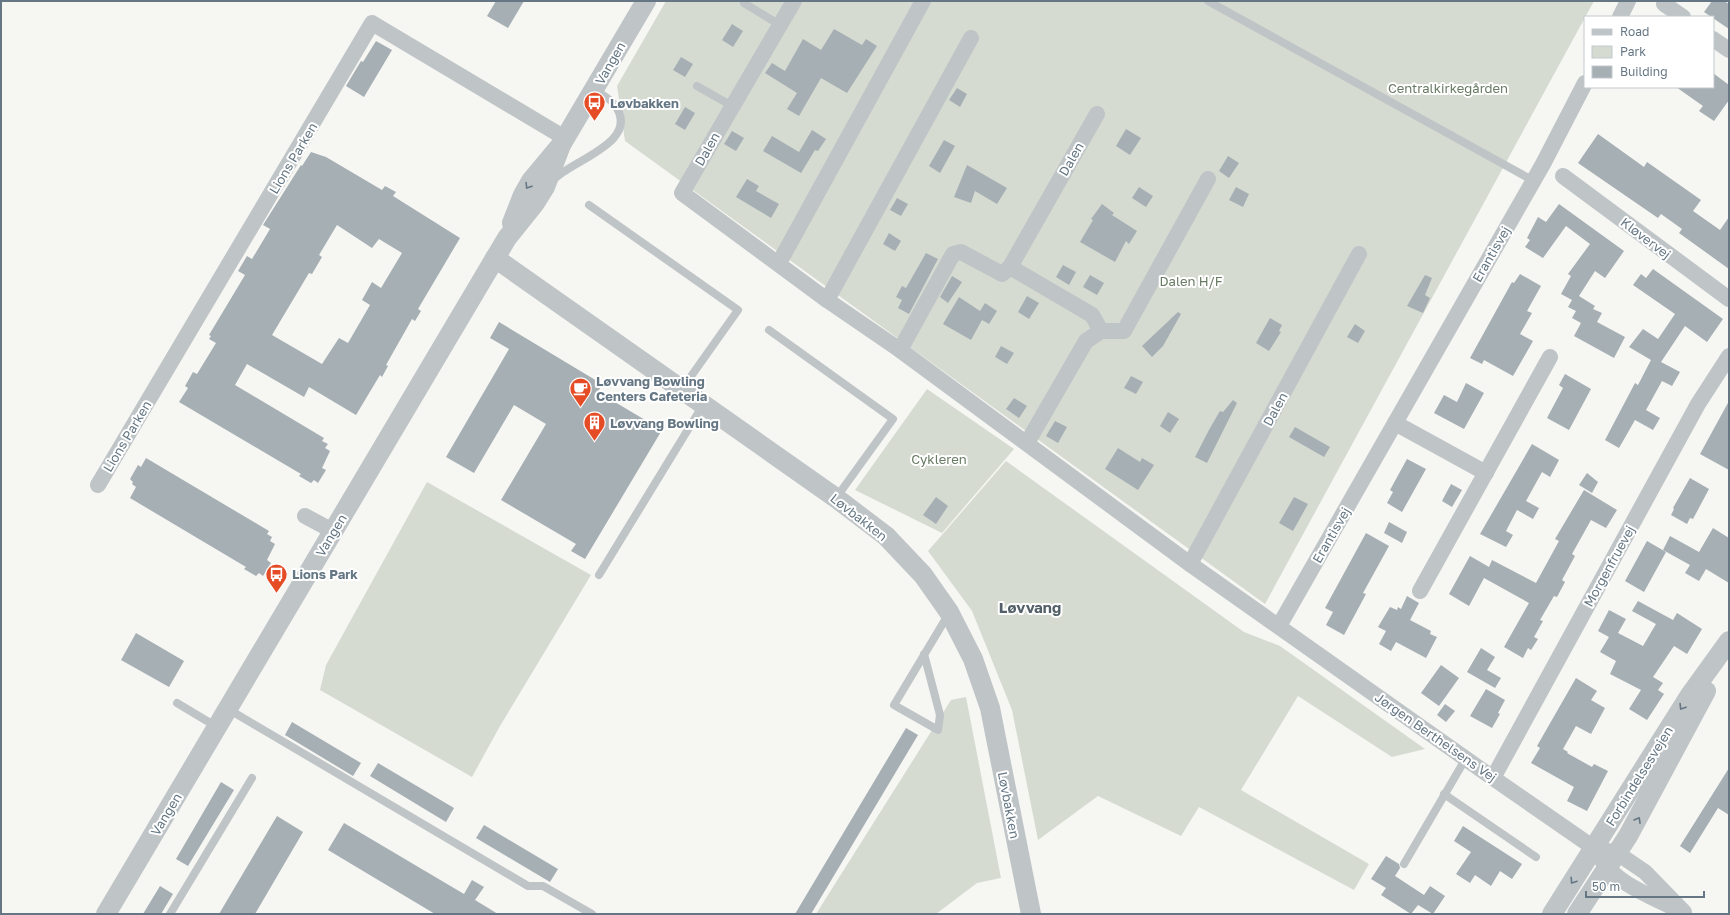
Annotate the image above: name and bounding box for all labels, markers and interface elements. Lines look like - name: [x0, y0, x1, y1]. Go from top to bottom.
- legend: [1584, 16, 1714, 88]
- text: Road: [1620, 24, 1649, 39]
- street label: Vangen: [591, 39, 629, 87]
- text: Park: [1620, 44, 1646, 59]
- text: Building: [1620, 64, 1668, 79]
- park label: Centralkirkegården: [1388, 80, 1508, 96]
- bus stop icon: Løvbakken: [582, 90, 608, 123]
- place label: Løvbakken: [610, 95, 679, 111]
- street label: Lions Parken: [265, 119, 321, 197]
- street label: Dalen: [691, 129, 723, 169]
- street label: Dalen: [1055, 139, 1087, 179]
- one-way arrow: [526, 182, 533, 189]
- street label: Kløvervej: [1618, 214, 1674, 262]
- street label: Erantisvej: [1469, 223, 1513, 285]
- park label: Dalen H/F: [1159, 273, 1223, 289]
- place label: Løvvang Bowling Centers Cafeteria: [596, 373, 708, 404]
- cafe icon: Løvvang Bowling Centers Cafeteria: [567, 375, 593, 408]
- street label: Dalen: [1259, 389, 1291, 429]
- street label: Lions Parken: [99, 397, 155, 475]
- building icon: Løvvang Bowling: [581, 410, 607, 443]
- place label: Løvvang Bowling: [610, 415, 719, 431]
- park label: Cykleren: [911, 451, 967, 467]
- street label: Løvbakken: [827, 490, 891, 544]
- street label: Erantisvej: [1309, 504, 1353, 566]
- street label: Vangen: [312, 511, 350, 559]
- street label: Morgenfruevej: [1580, 523, 1638, 609]
- bus stop icon: Lions Park: [263, 561, 289, 594]
- place label: Lions Park: [292, 566, 358, 582]
- district label: Løvvang: [999, 598, 1061, 616]
- street label: Jørgen Berthelsens Vej: [1372, 689, 1500, 785]
- one-way arrow: [1679, 703, 1687, 710]
- street label: Forbindelsesvejen: [1602, 723, 1676, 829]
- street label: Løvbakken: [995, 770, 1023, 840]
- street label: Vangen: [147, 790, 185, 838]
- one-way arrow: [1633, 817, 1640, 824]
- scale bar: [1586, 873, 1704, 899]
- one-way arrow: [1571, 877, 1578, 884]
- text: 50 m: [1592, 879, 1620, 894]

